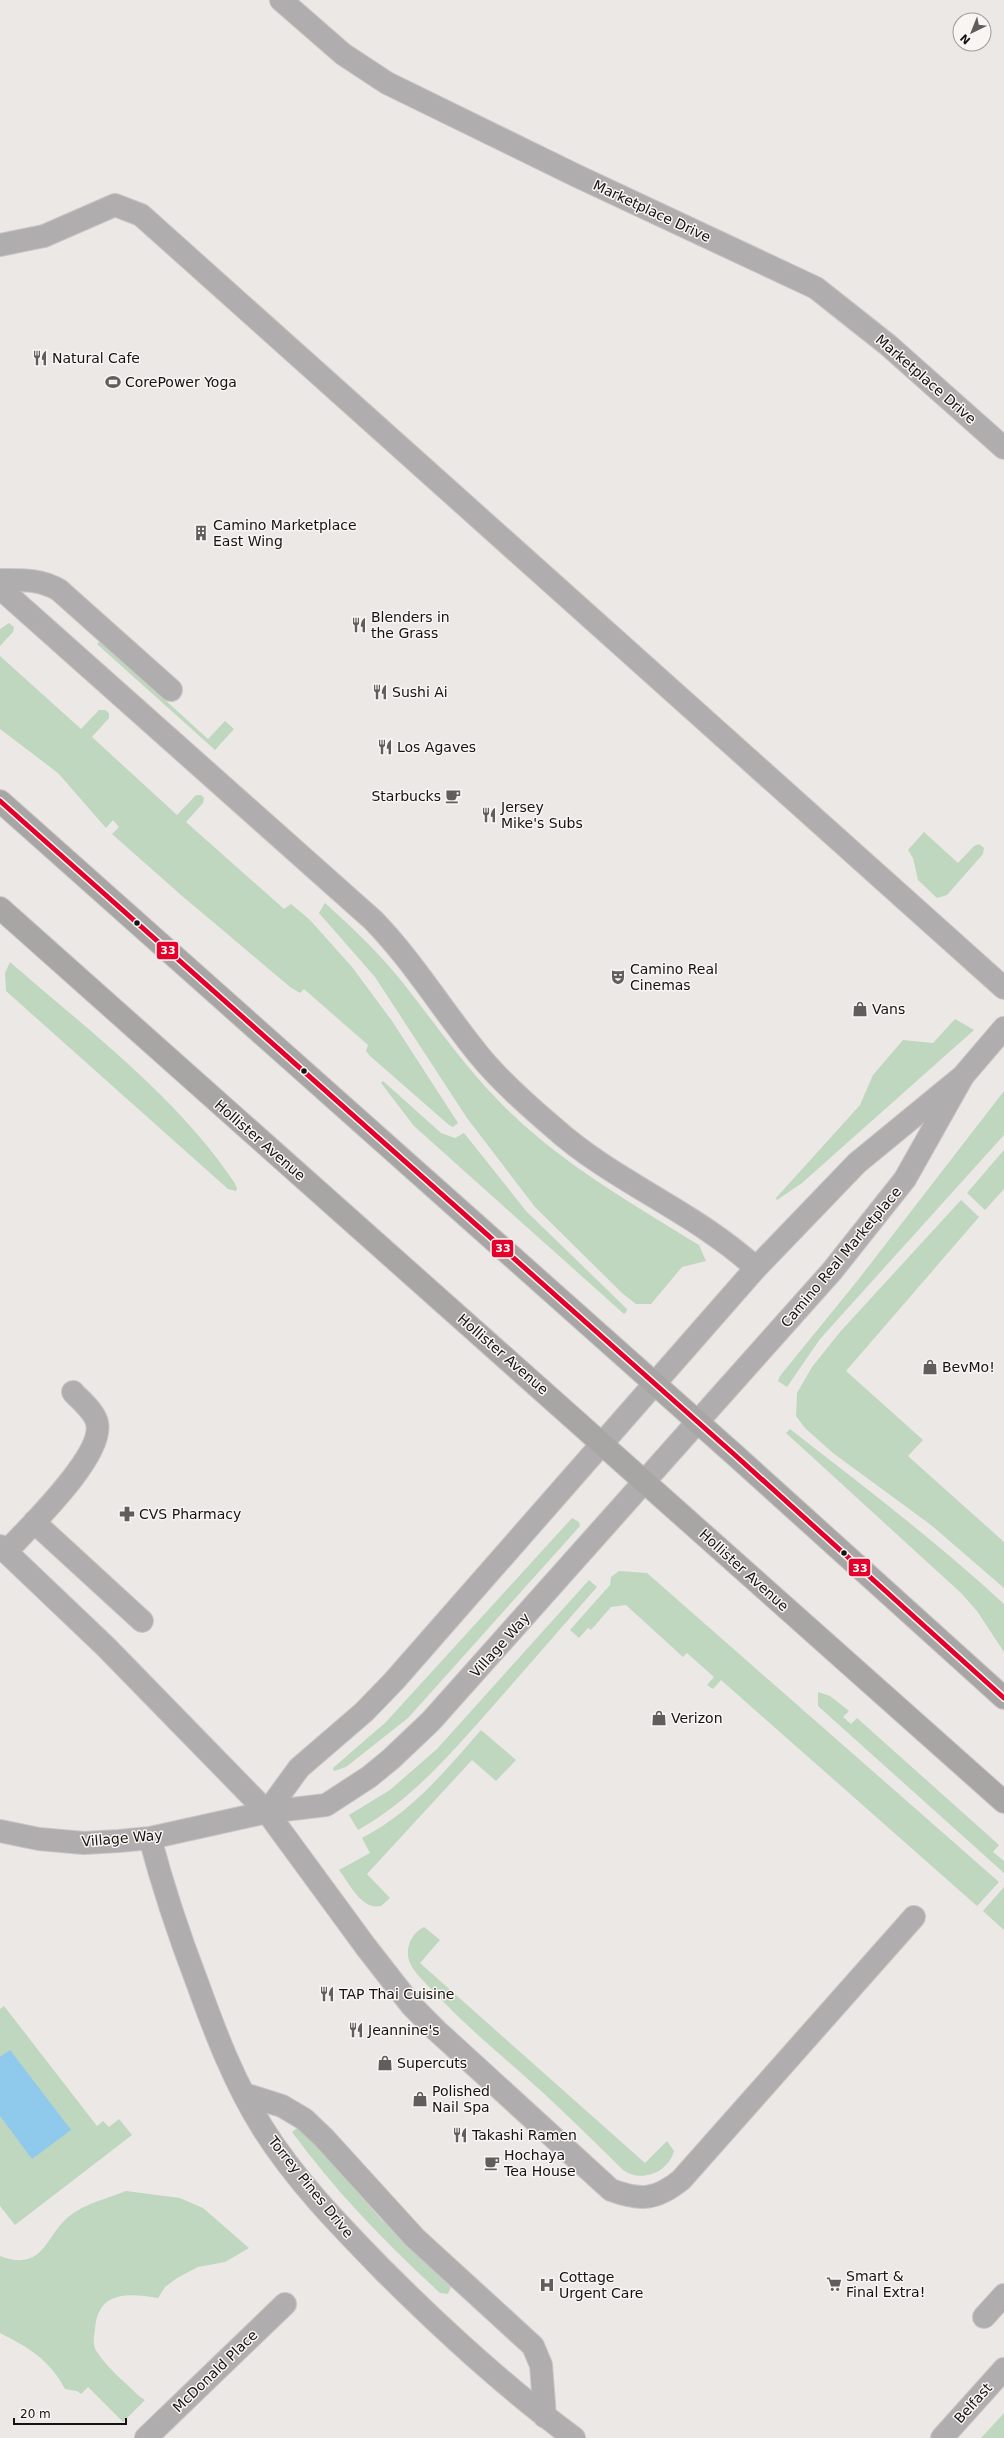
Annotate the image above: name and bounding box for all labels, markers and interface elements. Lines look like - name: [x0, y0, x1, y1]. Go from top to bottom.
- north arrow: [952, 12, 992, 52]
- text: N: [958, 31, 973, 47]
- street label: Marketplace Drive: [591, 177, 713, 245]
- street label: Marketplace Drive: [873, 331, 979, 427]
- restaurant icon: Natural Cafe: [31, 349, 49, 367]
- place label: Natural Cafe: [52, 350, 140, 366]
- sports icon: CorePower Yoga: [104, 373, 122, 391]
- place label: CorePower Yoga: [125, 374, 237, 390]
- place label: Camino Marketplace East Wing: [213, 517, 357, 549]
- building icon: Camino Marketplace East Wing: [192, 524, 210, 542]
- place label: Blenders in the Grass: [371, 609, 450, 641]
- restaurant icon: Blenders in the Grass: [350, 616, 368, 634]
- restaurant icon: Sushi Ai: [371, 683, 389, 701]
- place label: Sushi Ai: [392, 684, 448, 700]
- restaurant icon: Los Agaves: [376, 738, 394, 756]
- place label: Los Agaves: [397, 739, 476, 755]
- cafe icon: Starbucks: [444, 787, 462, 805]
- place label: Starbucks: [371, 788, 441, 804]
- place label: Jersey Mike's Subs: [500, 799, 583, 831]
- restaurant icon: Jersey Mike's Subs: [480, 806, 498, 824]
- unlabelled marker: [132, 918, 142, 928]
- line badge: 33: [156, 941, 179, 960]
- text: 33: [160, 944, 176, 957]
- place label: Camino Real Cinemas: [630, 961, 718, 993]
- theatre icon: Camino Real Cinemas: [609, 968, 627, 986]
- shop icon: Vans: [851, 1000, 869, 1018]
- place label: Vans: [872, 1001, 905, 1017]
- unlabelled marker: [299, 1066, 309, 1076]
- street label: Hollister Avenue: [212, 1096, 308, 1184]
- street label: Camino Real Marketplace: [778, 1184, 904, 1330]
- line badge: 33: [491, 1239, 514, 1258]
- text: 33: [495, 1242, 511, 1255]
- street label: Hollister Avenue: [455, 1310, 551, 1398]
- shop icon: BevMo!: [921, 1358, 939, 1376]
- place label: BevMo!: [942, 1359, 995, 1375]
- pharmacy icon: CVS Pharmacy: [118, 1505, 136, 1523]
- place label: CVS Pharmacy: [139, 1506, 241, 1522]
- street label: Hollister Avenue: [696, 1526, 792, 1614]
- unlabelled marker: [839, 1548, 849, 1558]
- line badge: 33: [848, 1558, 871, 1577]
- text: 33: [852, 1562, 868, 1575]
- street label: Village Way: [467, 1609, 533, 1681]
- shop icon: Verizon: [650, 1709, 668, 1727]
- place label: Verizon: [671, 1710, 723, 1726]
- street label: Village Way: [81, 1826, 163, 1850]
- restaurant icon: TAP Thai Cuisine: [318, 1985, 336, 2003]
- place label: TAP Thai Cuisine: [338, 1986, 455, 2002]
- restaurant icon: Jeannine's: [347, 2021, 365, 2039]
- place label: Jeannine's: [367, 2022, 440, 2038]
- shop icon: Supercuts: [376, 2054, 394, 2072]
- place label: Supercuts: [397, 2055, 467, 2071]
- place label: Polished Nail Spa: [432, 2083, 490, 2115]
- shop icon: Polished Nail Spa: [411, 2090, 429, 2108]
- restaurant icon: Takashi Ramen: [451, 2126, 469, 2144]
- place label: Takashi Ramen: [471, 2127, 577, 2143]
- street label: Torrey Pines Drive: [265, 2132, 357, 2241]
- place label: Hochaya Tea House: [503, 2147, 576, 2179]
- cafe icon: Hochaya Tea House: [483, 2154, 501, 2172]
- place label: Smart & Final Extra!: [846, 2268, 925, 2300]
- place label: Cottage Urgent Care: [559, 2269, 644, 2301]
- supermarket icon: Smart & Final Extra!: [825, 2275, 843, 2293]
- hospital icon: Cottage Urgent Care: [538, 2276, 556, 2294]
- street label: McDonald Place: [170, 2327, 260, 2415]
- street label: Belfast: [951, 2379, 995, 2426]
- scale bar: [14, 2400, 126, 2426]
- text: 20 m: [20, 2407, 51, 2421]

